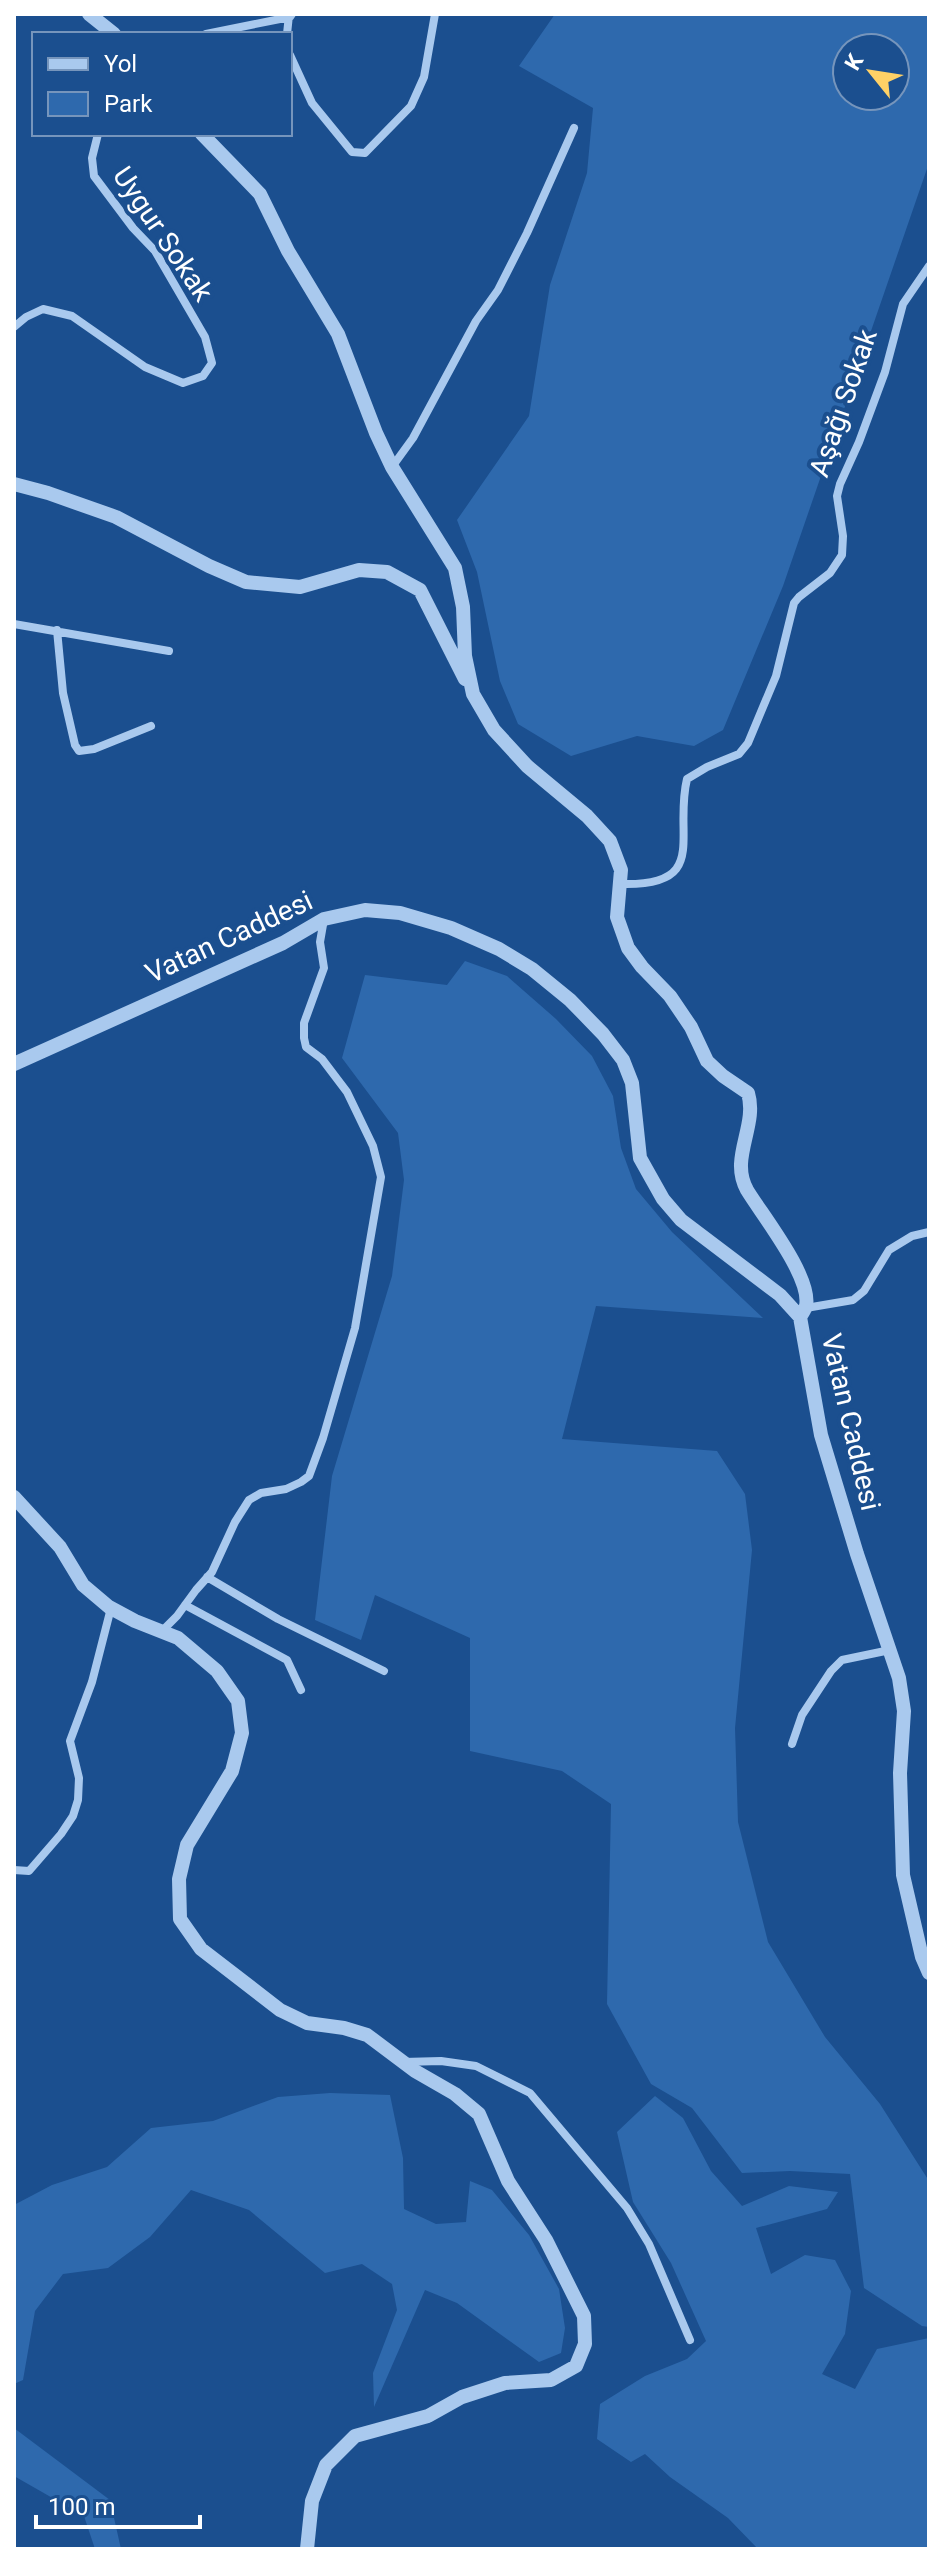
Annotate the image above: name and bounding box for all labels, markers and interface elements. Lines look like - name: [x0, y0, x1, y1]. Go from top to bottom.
- legend: [32, 32, 292, 136]
- north arrow: [831, 32, 911, 112]
- text: K: [840, 49, 869, 75]
- text: Yol: [104, 50, 137, 78]
- text: Park: [104, 90, 153, 118]
- street label: Uygur Sokak: [106, 161, 220, 308]
- street label: Aşağı Sokak: [802, 324, 884, 481]
- street label: Vatan Caddesi: [140, 884, 318, 990]
- street label: Vatan Caddesi: [815, 1330, 887, 1514]
- scale bar: [36, 2479, 200, 2529]
- text: 100 m: [48, 2493, 115, 2521]

